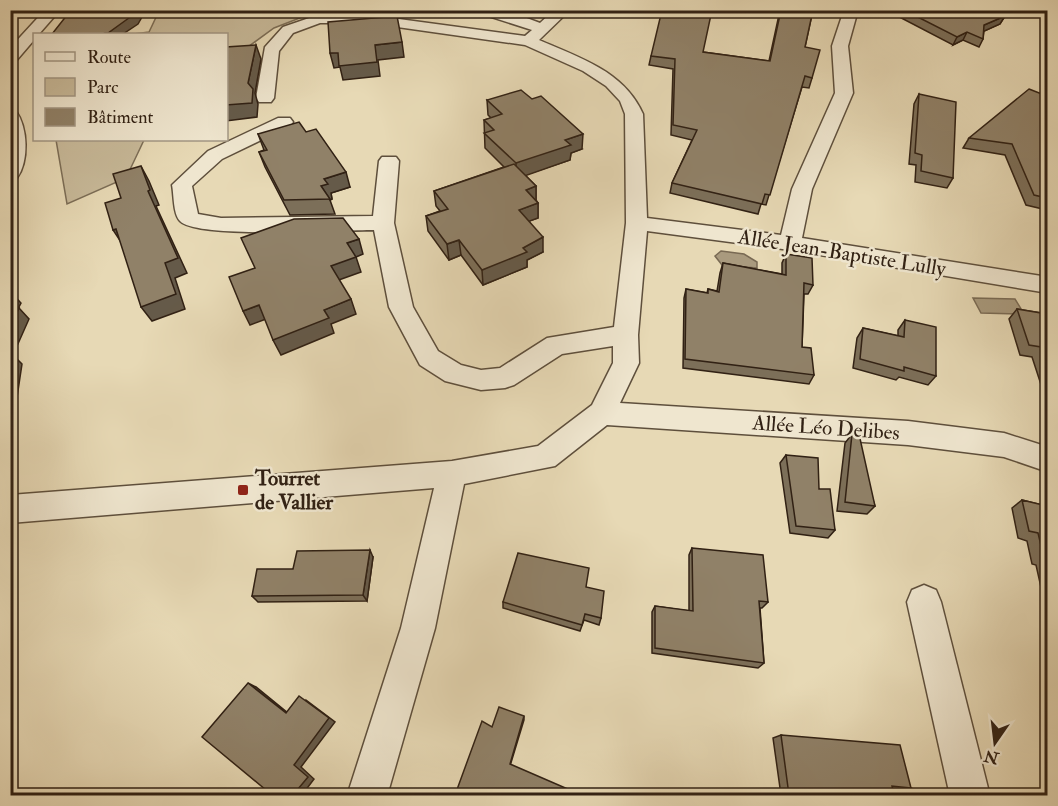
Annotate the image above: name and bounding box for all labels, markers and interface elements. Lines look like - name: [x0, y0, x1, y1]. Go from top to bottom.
- legend: [33, 33, 228, 141]
- text: Route: [87, 46, 131, 69]
- text: Parc: [87, 76, 118, 99]
- text: Bâtiment: [87, 106, 153, 129]
- street label: Allée Jean-Baptiste Lully: [735, 223, 949, 283]
- street label: Allée Léo Delibes: [750, 409, 901, 447]
- place label: Tourret de Vallier: [254, 465, 334, 516]
- marker: Tourret de Vallier: [236, 483, 250, 497]
- north arrow: [965, 713, 1025, 773]
- text: N: [982, 745, 1002, 768]

